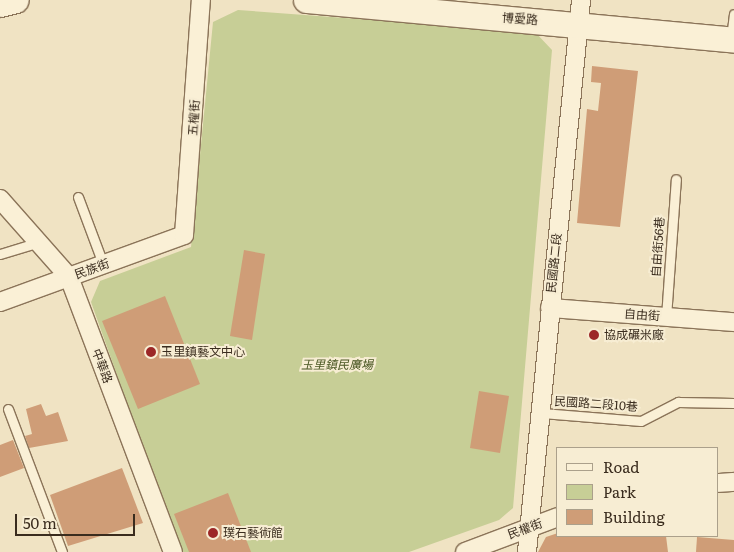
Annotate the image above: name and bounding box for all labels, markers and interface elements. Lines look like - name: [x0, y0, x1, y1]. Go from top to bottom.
- street label: 博愛路: [502, 11, 538, 27]
- street label: 五權街: [186, 100, 202, 136]
- street label: 自由街56巷: [649, 216, 667, 278]
- street label: 民國路二段: [544, 232, 564, 294]
- street label: 民族街: [73, 256, 111, 282]
- street label: 自由街: [624, 307, 660, 323]
- place label: 協成碾米廠: [604, 328, 664, 342]
- marker: 協成碾米廠: [588, 329, 600, 341]
- place label: 玉里鎮藝文中心: [161, 345, 245, 359]
- marker: 玉里鎮藝文中心: [145, 346, 157, 358]
- street label: 中華路: [89, 347, 115, 385]
- park label: 玉里鎮民廣場: [301, 358, 373, 372]
- street label: 民國路二段10巷: [554, 394, 638, 414]
- legend: [556, 447, 719, 537]
- text: Road: [603, 455, 639, 478]
- text: Park: [603, 480, 636, 503]
- scale bar: [18, 504, 138, 536]
- text: Building: [603, 505, 665, 528]
- text: 50 m: [23, 511, 57, 534]
- street label: 民權街: [506, 516, 544, 542]
- place label: 璞石藝術館: [223, 526, 283, 540]
- marker: 璞石藝術館: [207, 527, 219, 539]

